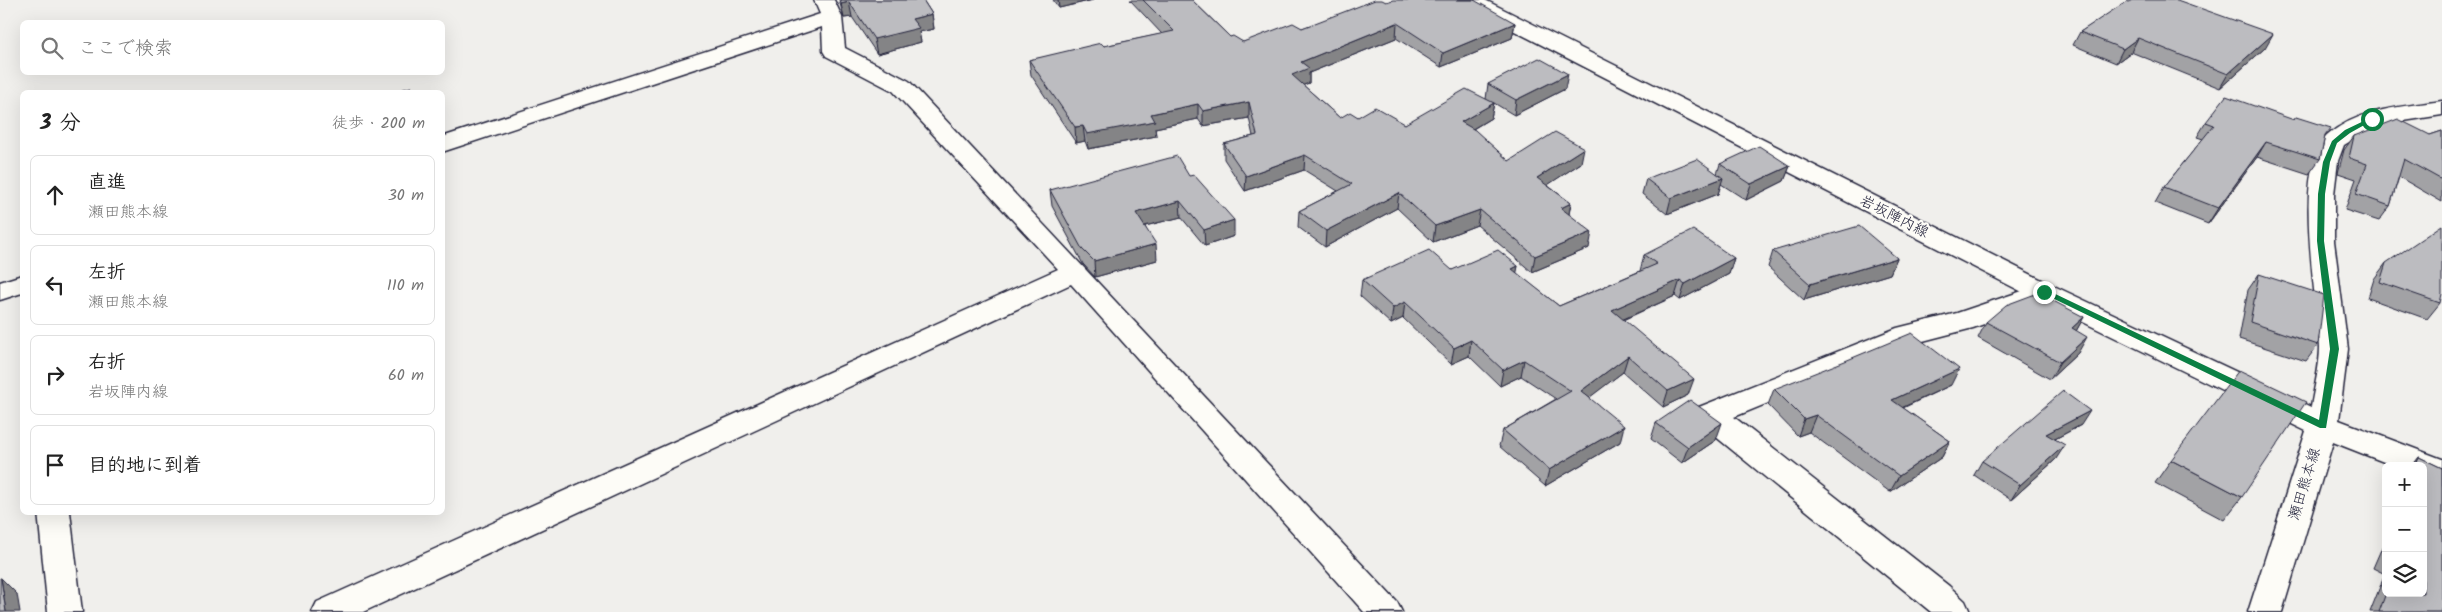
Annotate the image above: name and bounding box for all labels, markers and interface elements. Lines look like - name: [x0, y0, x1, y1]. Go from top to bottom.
- search box: [20, 20, 445, 75]
- icon: search: [38, 34, 66, 62]
- text: ここで検索: [78, 34, 173, 64]
- text: 3 分: [40, 107, 81, 140]
- route start: [2361, 108, 2384, 131]
- text: 徒歩 · 200 m: [332, 111, 425, 136]
- text: 直進: [88, 168, 126, 198]
- icon: ahead: [41, 181, 69, 209]
- text: 30 m: [388, 183, 424, 208]
- street label: 岩坂陣内線: [1855, 189, 1933, 245]
- text: 瀬田熊本線: [88, 200, 168, 225]
- text: 左折: [88, 258, 126, 288]
- icon: left: [41, 271, 69, 299]
- text: 110 m: [387, 273, 424, 298]
- route end: [2033, 281, 2056, 304]
- text: 瀬田熊本線: [88, 290, 168, 315]
- text: 右折: [88, 348, 126, 378]
- icon: right: [41, 361, 69, 389]
- text: 60 m: [388, 363, 424, 388]
- text: 岩坂陣内線: [88, 380, 168, 405]
- street label: 瀬田熊本線: [2283, 445, 2327, 523]
- icon: arrive: [41, 451, 69, 479]
- text: 目的地に到着: [88, 451, 202, 481]
- map controls: [2382, 462, 2427, 597]
- button: +: [2382, 462, 2427, 507]
- button: −: [2382, 507, 2427, 552]
- button: layers: [2382, 552, 2427, 597]

